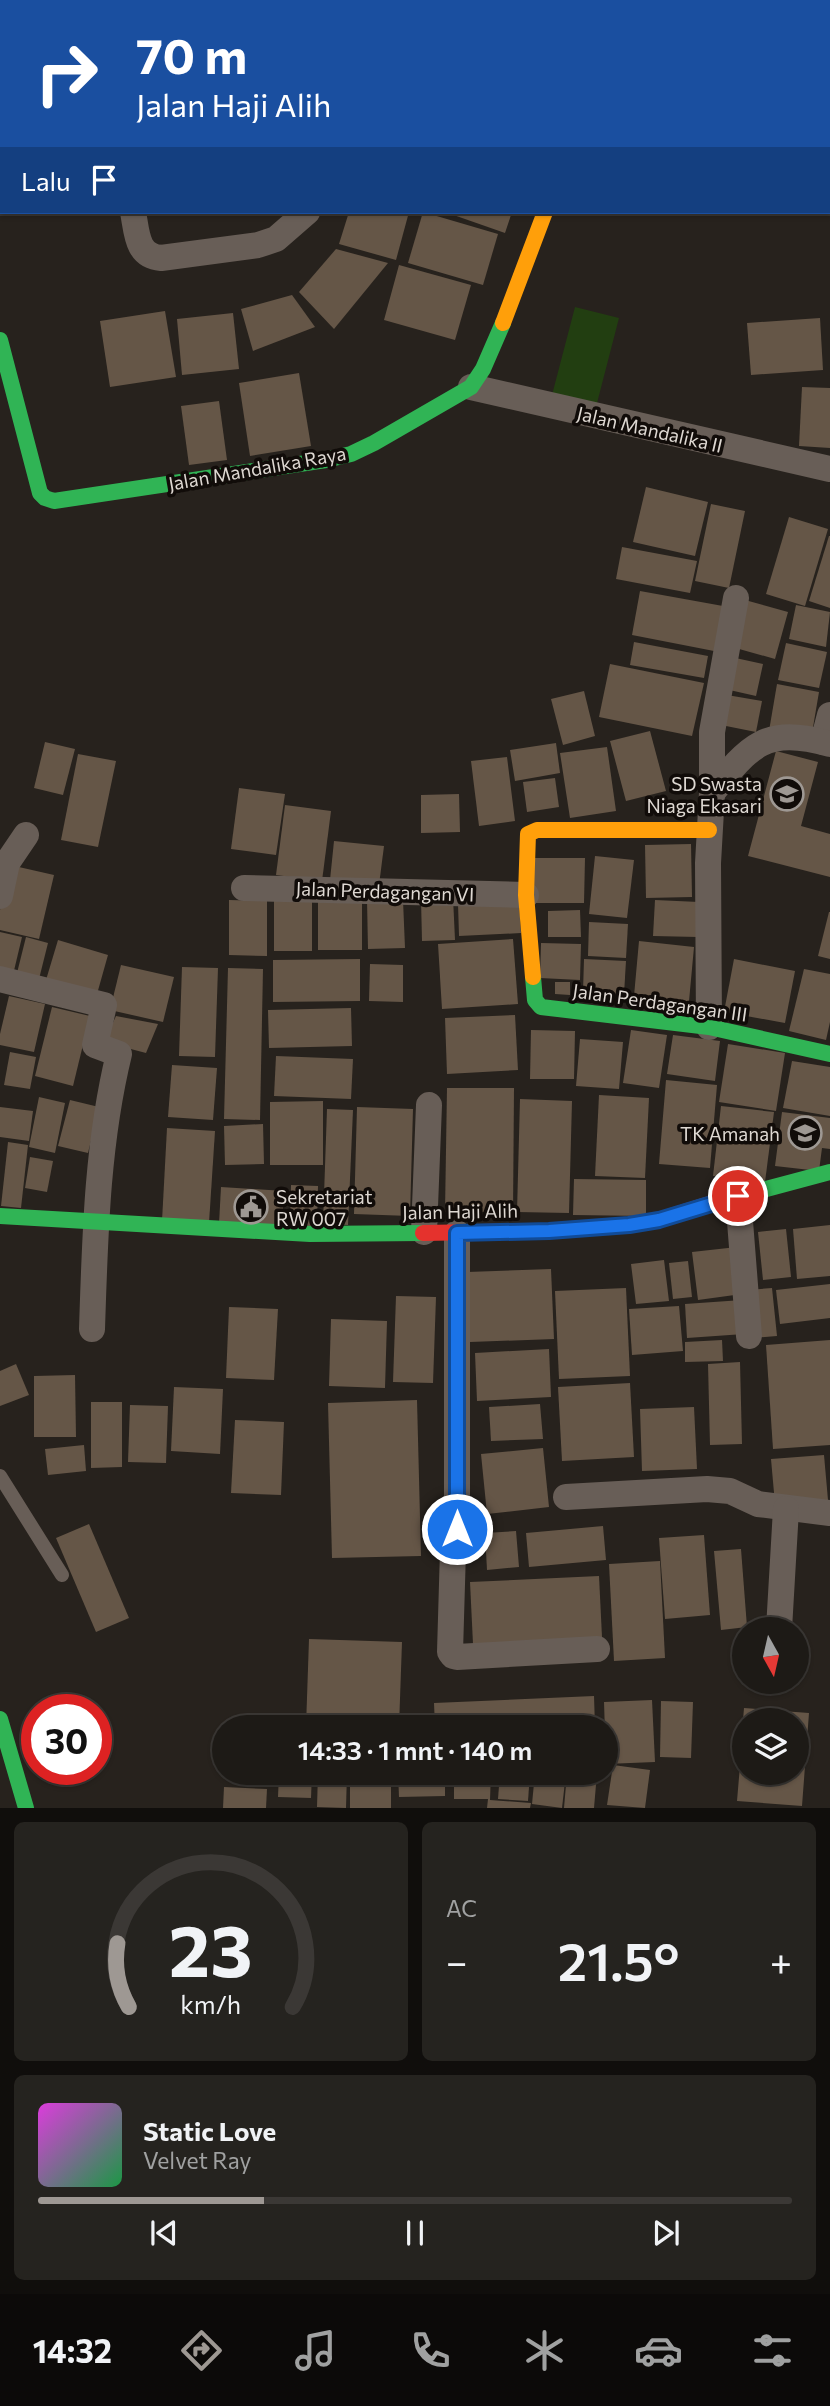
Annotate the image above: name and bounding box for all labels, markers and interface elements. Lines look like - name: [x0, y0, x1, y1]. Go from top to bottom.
- text: 70 m: [136, 24, 247, 84]
- icon: right: [21, 28, 112, 119]
- text: Jalan Haji Alih: [136, 84, 331, 124]
- icon: arrive: [85, 161, 123, 199]
- text: Lalu: [21, 165, 71, 196]
- street label: Jalan Mandalika II: [575, 401, 725, 457]
- street label: Jalan Mandalika Raya: [166, 441, 348, 495]
- place label: SD Swasta Niaga Ekasari: [647, 772, 762, 817]
- school or university icon: SD Swasta Niaga Ekasari: [768, 775, 806, 813]
- street label: Jalan Perdagangan VI: [295, 876, 475, 906]
- street label: Jalan Perdagangan III: [571, 978, 749, 1026]
- school or university icon: TK Amanah: [786, 1114, 824, 1152]
- place label: TK Amanah: [680, 1122, 780, 1145]
- pin: [708, 1166, 768, 1226]
- icon: arrive: [719, 1177, 757, 1215]
- place label: Sekretariat RW 007: [276, 1185, 373, 1230]
- public building icon: Sekretariat RW 007: [232, 1188, 270, 1226]
- street label: Jalan Haji Alih: [402, 1198, 518, 1224]
- position arrow: [420, 1492, 494, 1566]
- north arrow: [732, 1617, 808, 1694]
- map controls: [732, 1617, 809, 1785]
- speed limit sign: 30: [21, 1694, 112, 1785]
- button: layers: [732, 1708, 809, 1785]
- text: 14:33 · 1 mnt · 140 m: [298, 1734, 532, 1765]
- text: AC: [446, 1894, 477, 1922]
- text: 23: [169, 1904, 253, 1993]
- text: 21.5°: [558, 1928, 679, 1992]
- text: −: [446, 1937, 468, 1984]
- text: +: [770, 1937, 792, 1984]
- text: km/h: [181, 1989, 241, 2019]
- text: Static Love: [143, 2115, 276, 2146]
- text: Velvet Ray: [143, 2146, 251, 2174]
- icon: previous: [145, 2214, 183, 2252]
- icon: pause: [396, 2214, 434, 2252]
- icon: next: [647, 2214, 685, 2252]
- icon: directions: [177, 2326, 226, 2375]
- icon: music: [291, 2326, 340, 2375]
- icon: phone: [406, 2326, 455, 2375]
- icon: climate: [520, 2326, 569, 2375]
- icon: car: [634, 2326, 683, 2375]
- icon: filters: [748, 2326, 797, 2375]
- text: 14:32: [33, 2330, 112, 2370]

